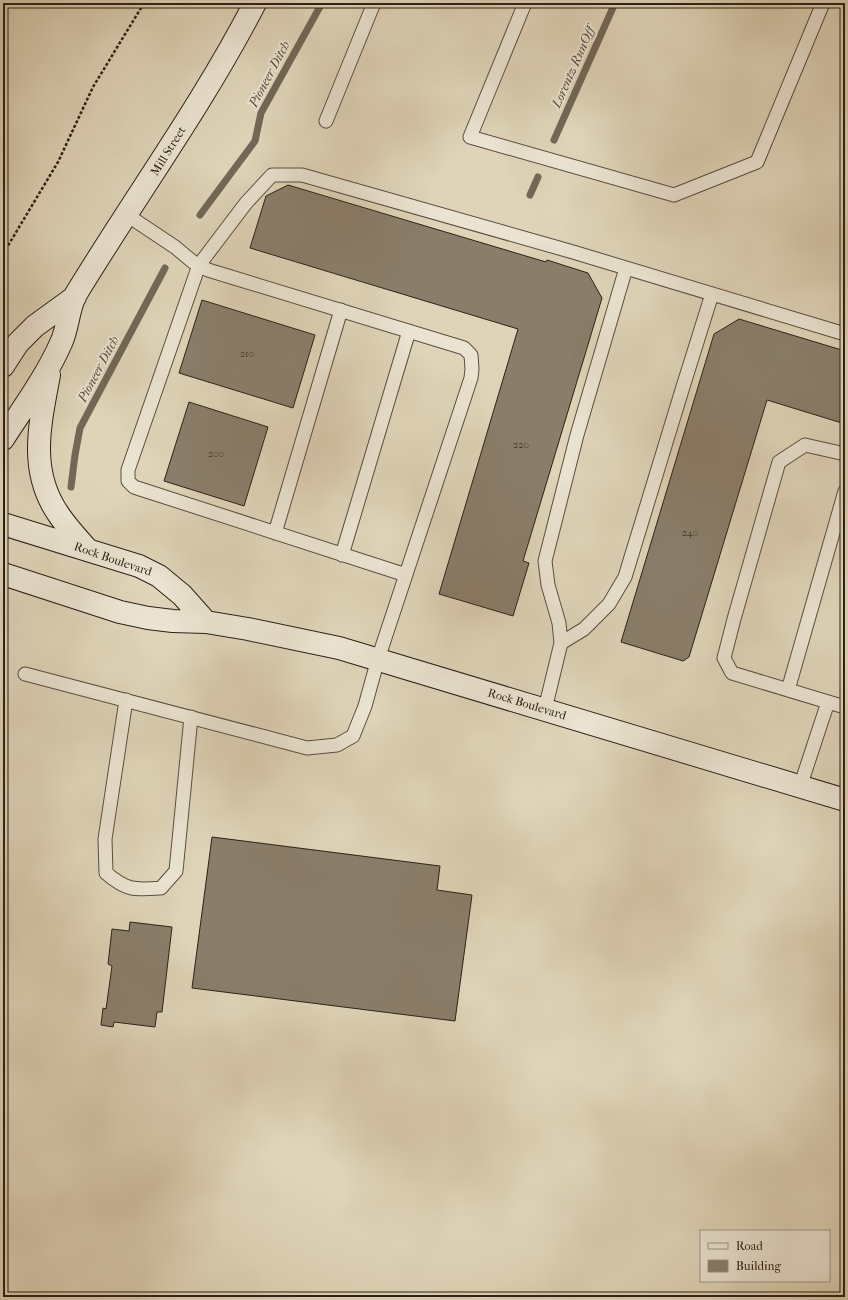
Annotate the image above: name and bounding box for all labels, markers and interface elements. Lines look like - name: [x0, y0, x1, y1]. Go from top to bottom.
- water label: Lorentz RunOff: [548, 21, 599, 111]
- water label: Pioneer Ditch: [245, 38, 293, 111]
- street label: Mill Street: [147, 123, 189, 178]
- water label: Pioneer Ditch: [74, 333, 122, 406]
- house number: 210: [240, 348, 254, 360]
- house number: 220: [513, 439, 529, 451]
- house number: 200: [208, 448, 224, 460]
- house number: 240: [682, 527, 698, 539]
- street label: Rock Boulevard: [72, 539, 154, 579]
- street label: Rock Boulevard: [486, 685, 568, 723]
- legend: [700, 1230, 830, 1282]
- text: Road: [736, 1239, 763, 1253]
- text: Building: [736, 1259, 781, 1273]

